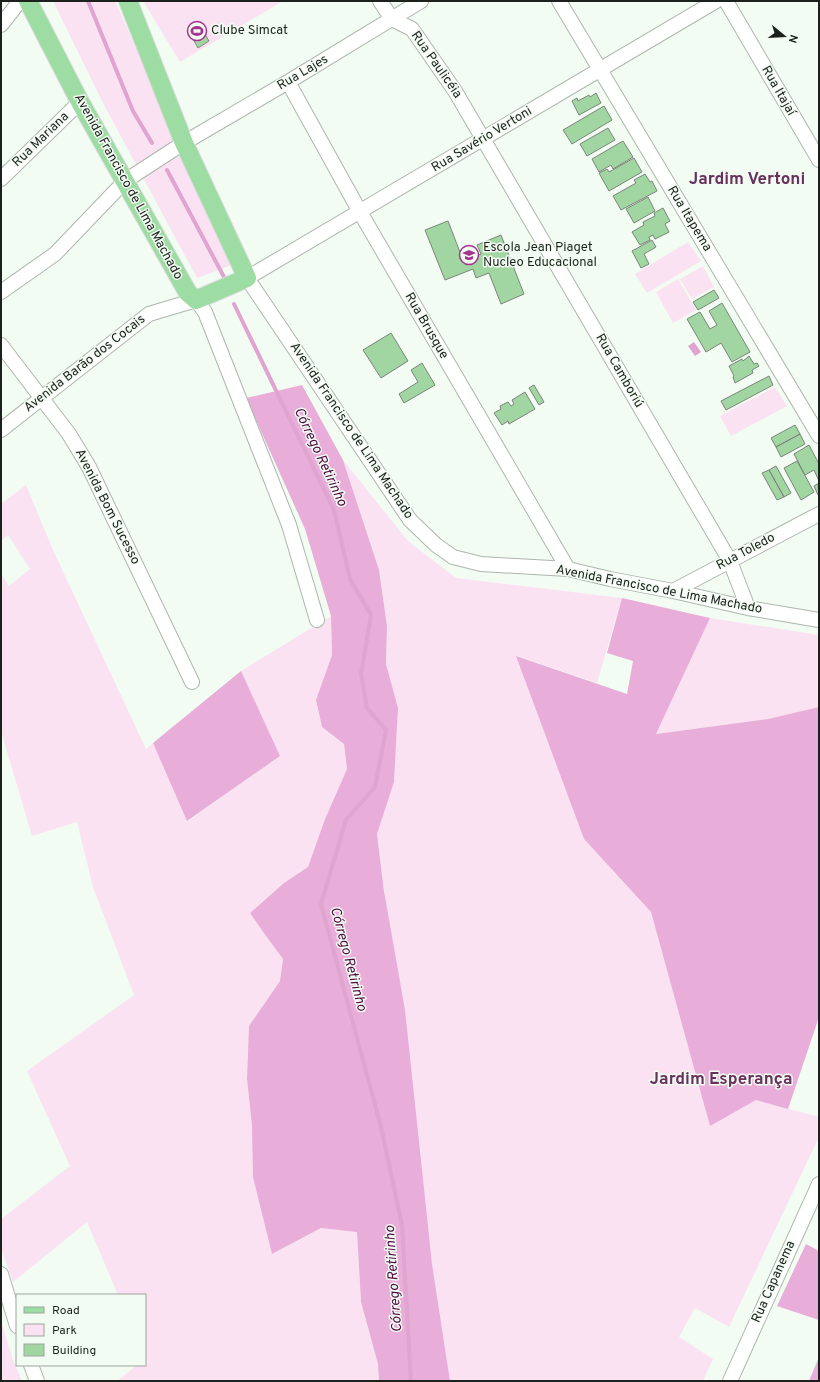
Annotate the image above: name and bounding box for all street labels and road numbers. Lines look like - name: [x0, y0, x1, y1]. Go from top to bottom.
- street label: Rua Paulicéia: [407, 28, 465, 102]
- street label: Rua Lajes: [275, 52, 331, 94]
- street label: Rua Itajaí: [757, 63, 799, 120]
- street label: Avenida Francisco de Lima Machado: [70, 91, 186, 283]
- street label: Rua Savério Vertoni: [429, 104, 535, 176]
- street label: Rua Mariana: [9, 109, 73, 171]
- street label: Rua Itapema: [663, 183, 715, 255]
- street label: Rua Brusque: [401, 290, 451, 362]
- street label: Avenida Barão dos Cocais: [21, 312, 149, 416]
- street label: Rua Camboriú: [591, 331, 647, 411]
- street label: Avenida Francisco de Lima Machado: [286, 340, 416, 522]
- street label: Avenida Bom Sucesso: [71, 447, 143, 567]
- street label: Rua Toledo: [714, 530, 778, 574]
- street label: Avenida Francisco de Lima Machado: [555, 562, 763, 618]
- street label: Rua Capanema: [749, 1238, 799, 1326]

